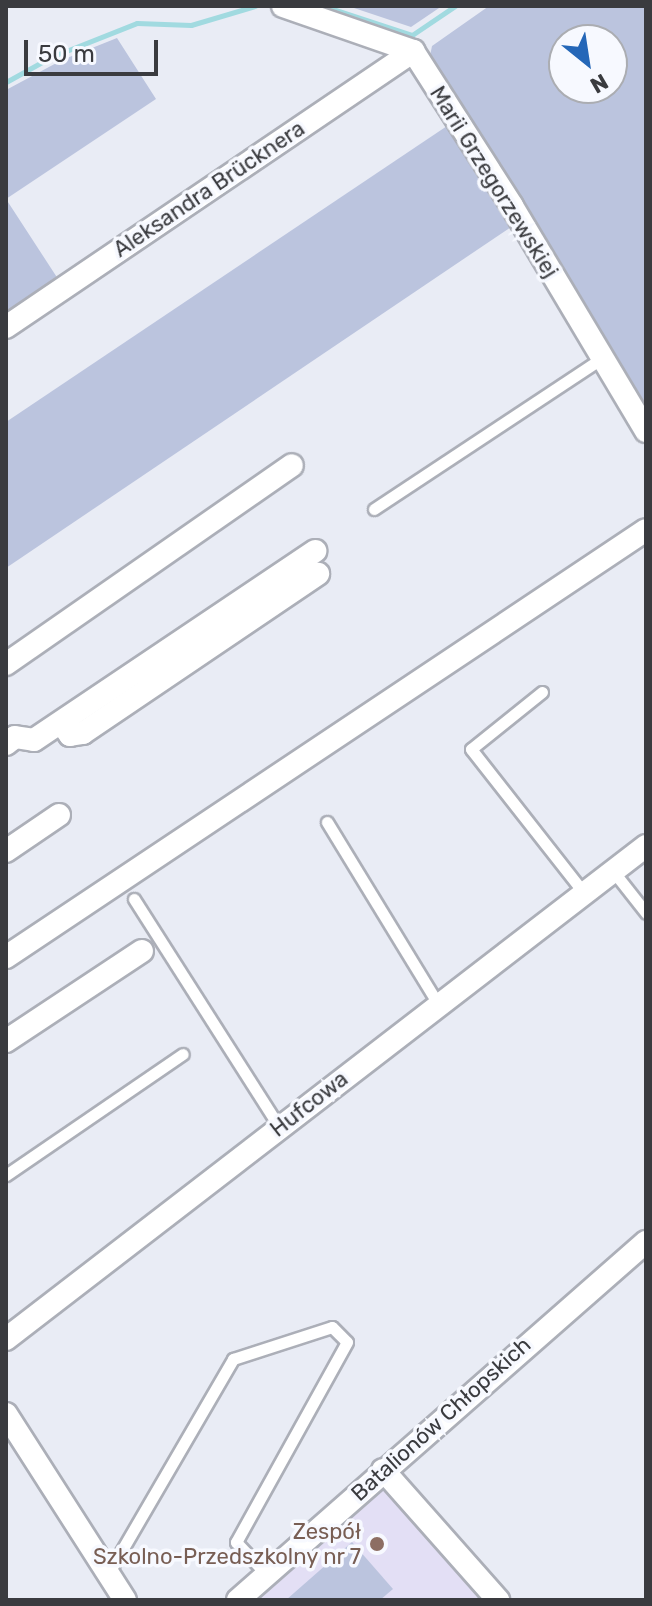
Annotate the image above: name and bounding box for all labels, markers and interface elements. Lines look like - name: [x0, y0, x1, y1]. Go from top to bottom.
- scale bar: [28, 24, 162, 74]
- north arrow: [548, 24, 628, 104]
- text: 50 m: [38, 40, 95, 68]
- text: N: [586, 68, 613, 99]
- street label: Marii Grzegorzewskiej: [424, 81, 564, 283]
- street label: Aleksandra Brücknera: [108, 115, 310, 263]
- street label: Hufcowa: [265, 1066, 353, 1142]
- street label: Batalionów Chłopskich: [346, 1331, 536, 1507]
- place label: Zespół Szkolno-Przedszkolny nr 7: [92, 1518, 361, 1570]
- marker: Zespół Szkolno-Przedszkolny nr 7: [368, 1535, 386, 1553]

